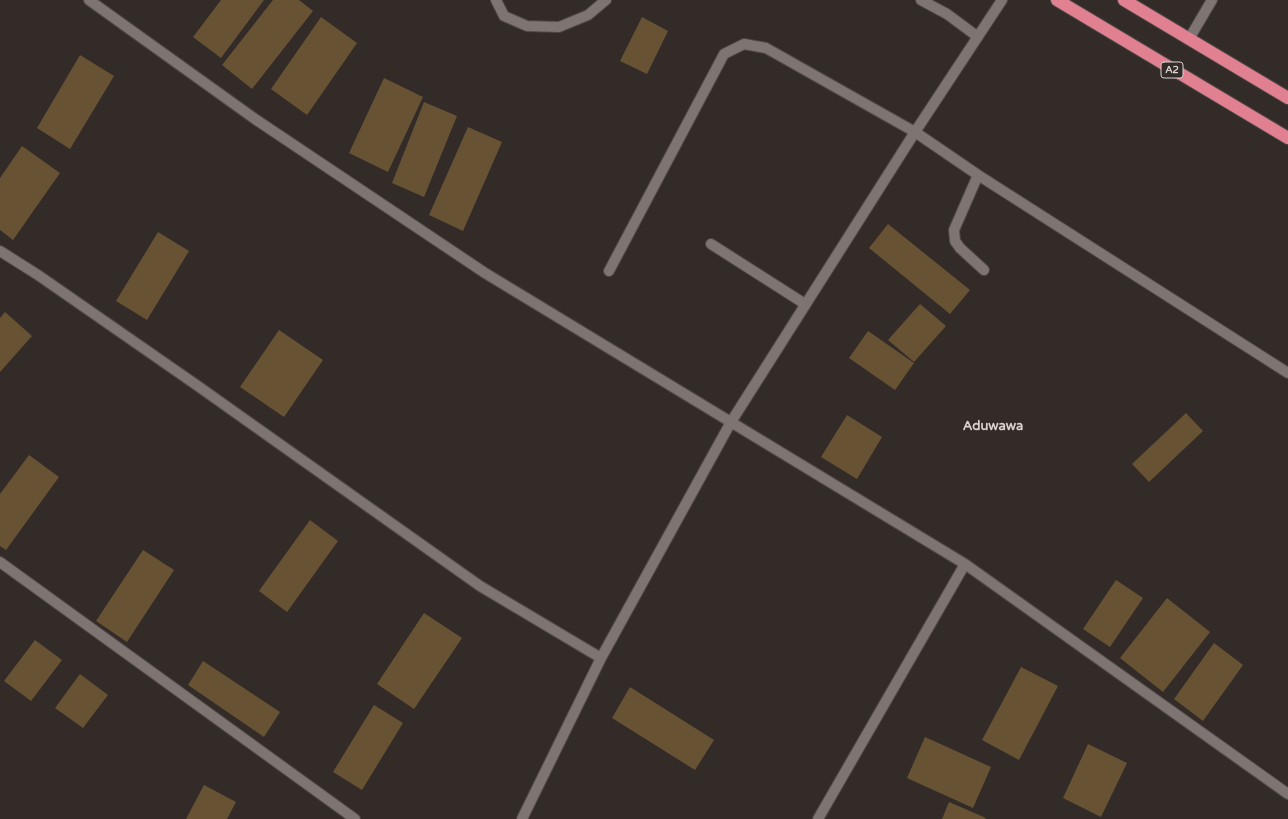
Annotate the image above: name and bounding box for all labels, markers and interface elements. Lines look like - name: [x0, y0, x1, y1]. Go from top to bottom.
- road number: A2: [1161, 62, 1183, 78]
- district label: Aduwawa: [963, 419, 1023, 435]

